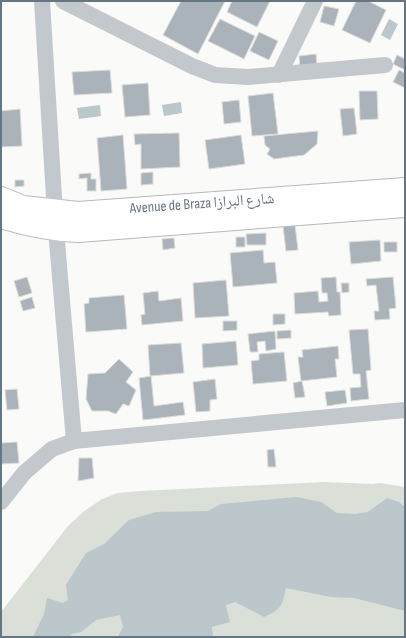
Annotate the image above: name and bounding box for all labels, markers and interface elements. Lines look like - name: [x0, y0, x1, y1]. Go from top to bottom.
- street label: Avenue de Braza شارع البرازا: [128, 189, 275, 218]

